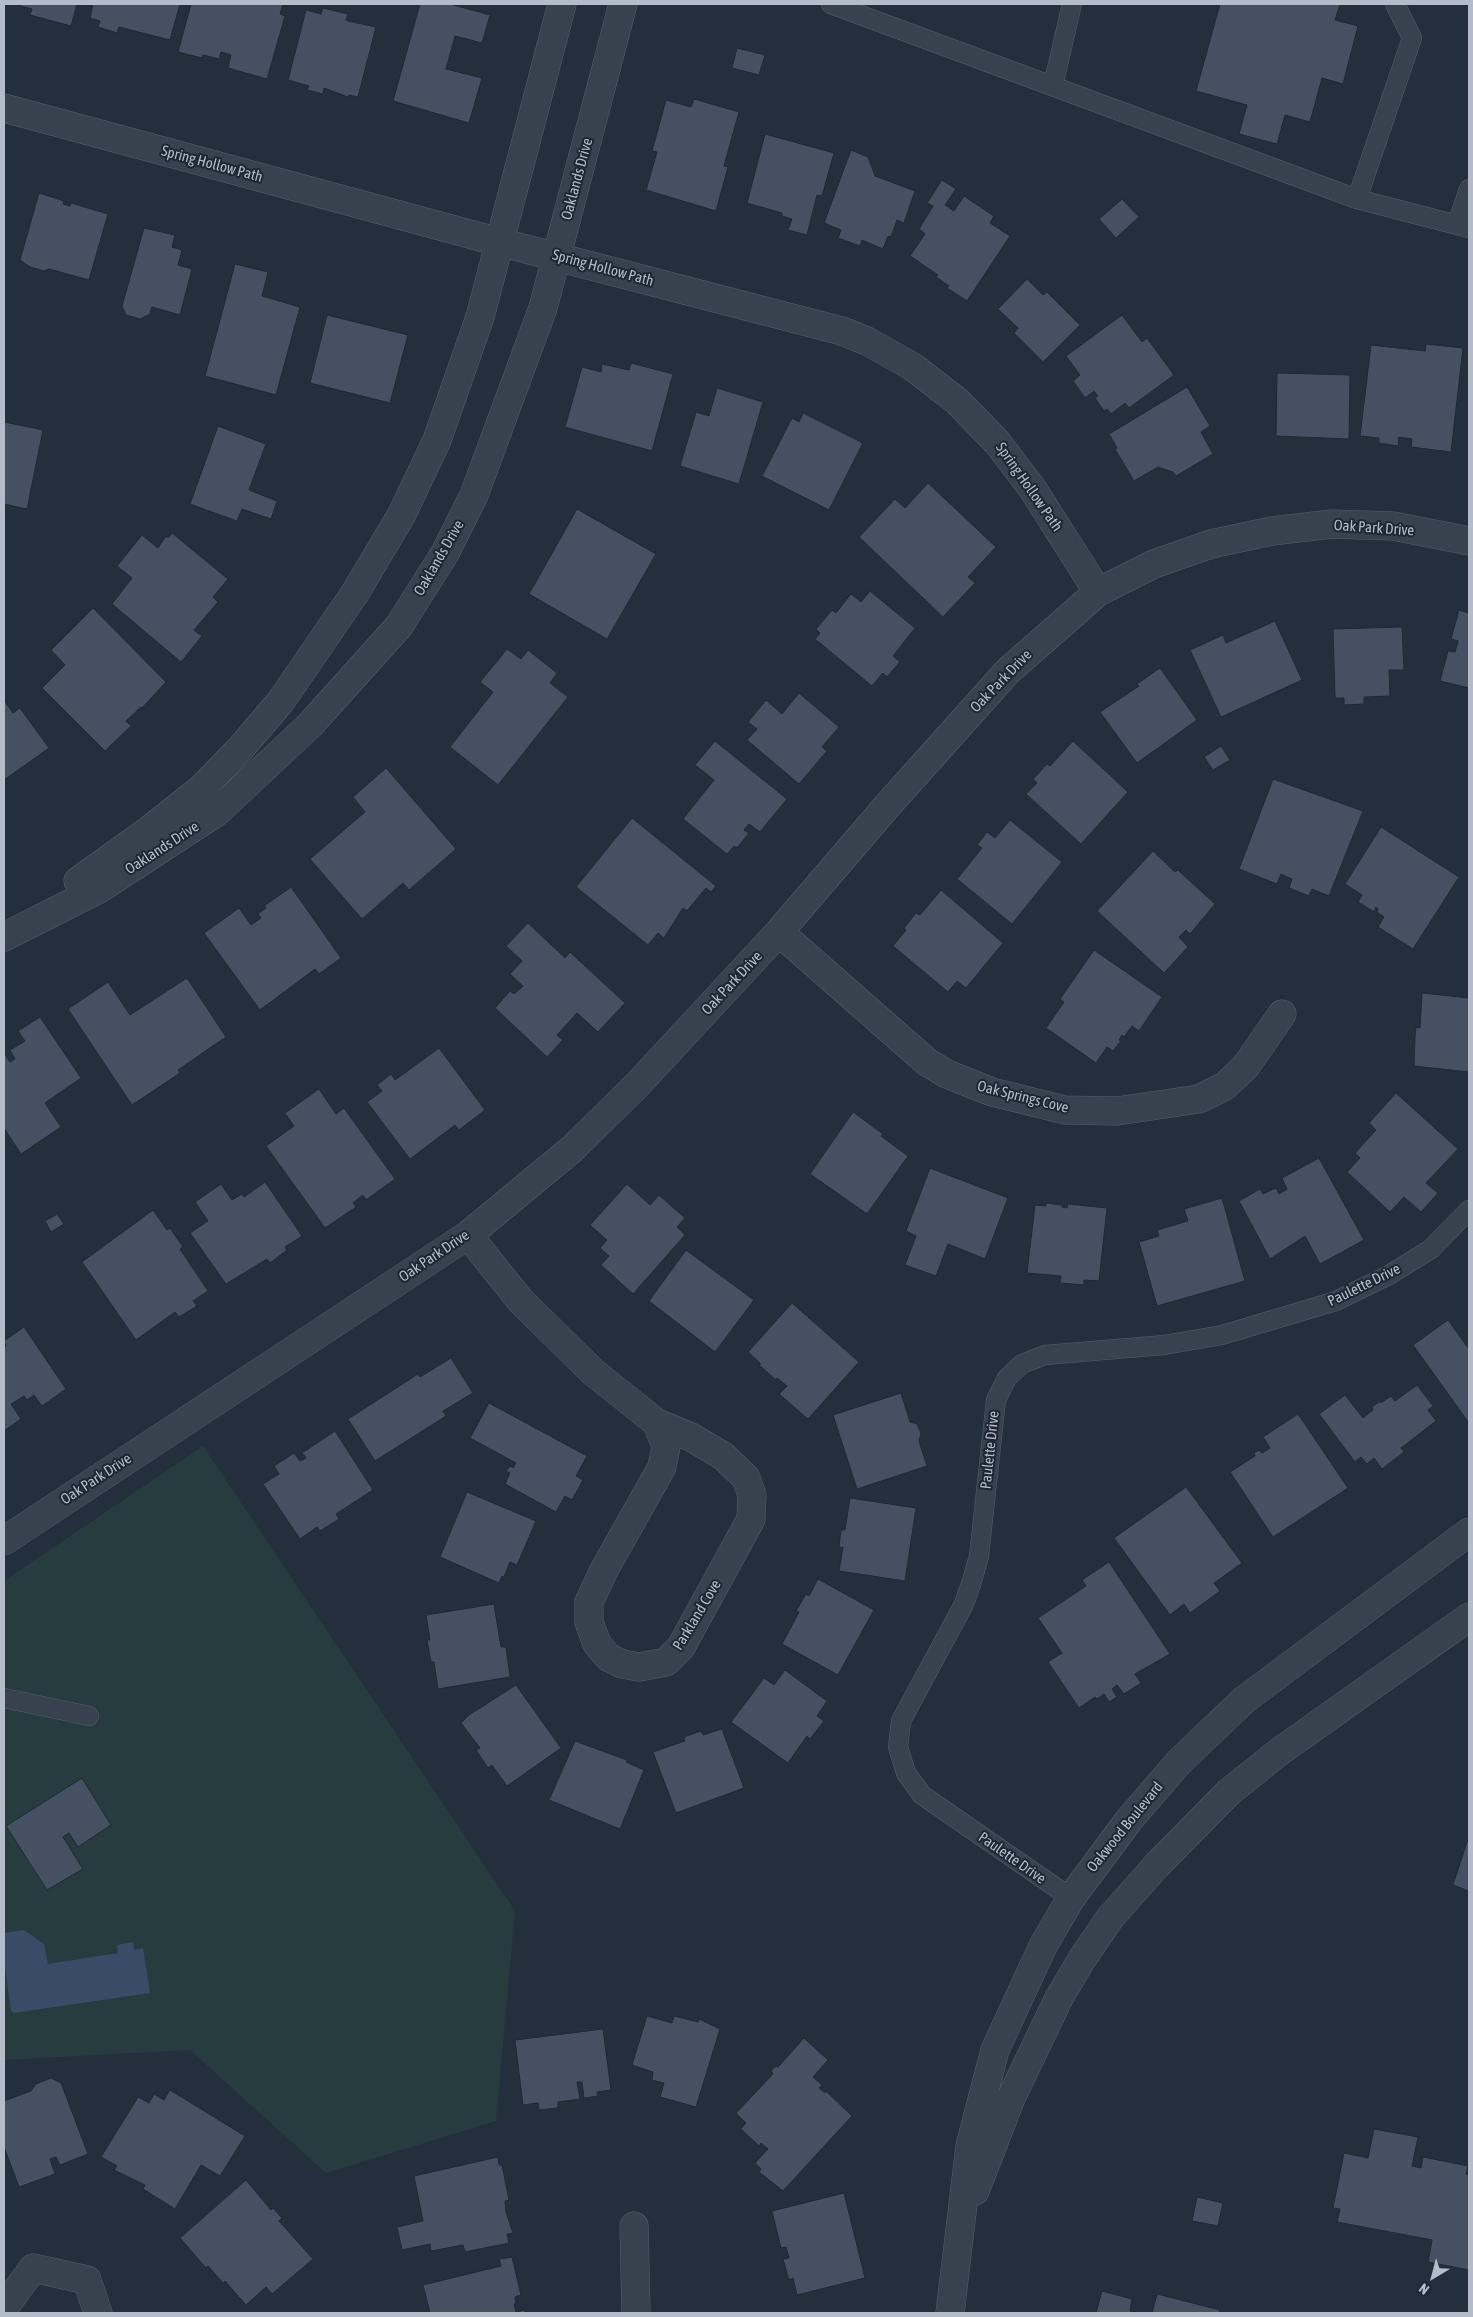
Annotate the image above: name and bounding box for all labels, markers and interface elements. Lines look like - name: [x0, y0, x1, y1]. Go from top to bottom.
- street label: Oaklands Drive: [557, 136, 597, 222]
- street label: Spring Hollow Path: [159, 142, 265, 186]
- street label: Spring Hollow Path: [550, 246, 656, 290]
- street label: Spring Hollow Path: [992, 439, 1066, 535]
- street label: Oak Park Drive: [1333, 516, 1415, 540]
- street label: Oaklands Drive: [410, 517, 468, 599]
- street label: Oak Park Drive: [967, 646, 1035, 716]
- street label: Oaklands Drive: [122, 818, 202, 878]
- street label: Oak Park Drive: [698, 947, 766, 1019]
- street label: Oak Springs Cove: [976, 1077, 1070, 1117]
- street label: Oak Park Drive: [396, 1226, 472, 1286]
- street label: Paulette Drive: [1325, 1260, 1403, 1310]
- street label: Paulette Drive: [977, 1410, 1003, 1490]
- street label: Oak Park Drive: [57, 1450, 135, 1508]
- street label: Parkland Cove: [669, 1577, 725, 1653]
- street label: Oakwood Boulevard: [1083, 1778, 1167, 1876]
- street label: Paulette Drive: [975, 1828, 1049, 1888]
- north arrow: [1408, 2252, 1458, 2302]
- text: N: [1416, 2280, 1432, 2298]

